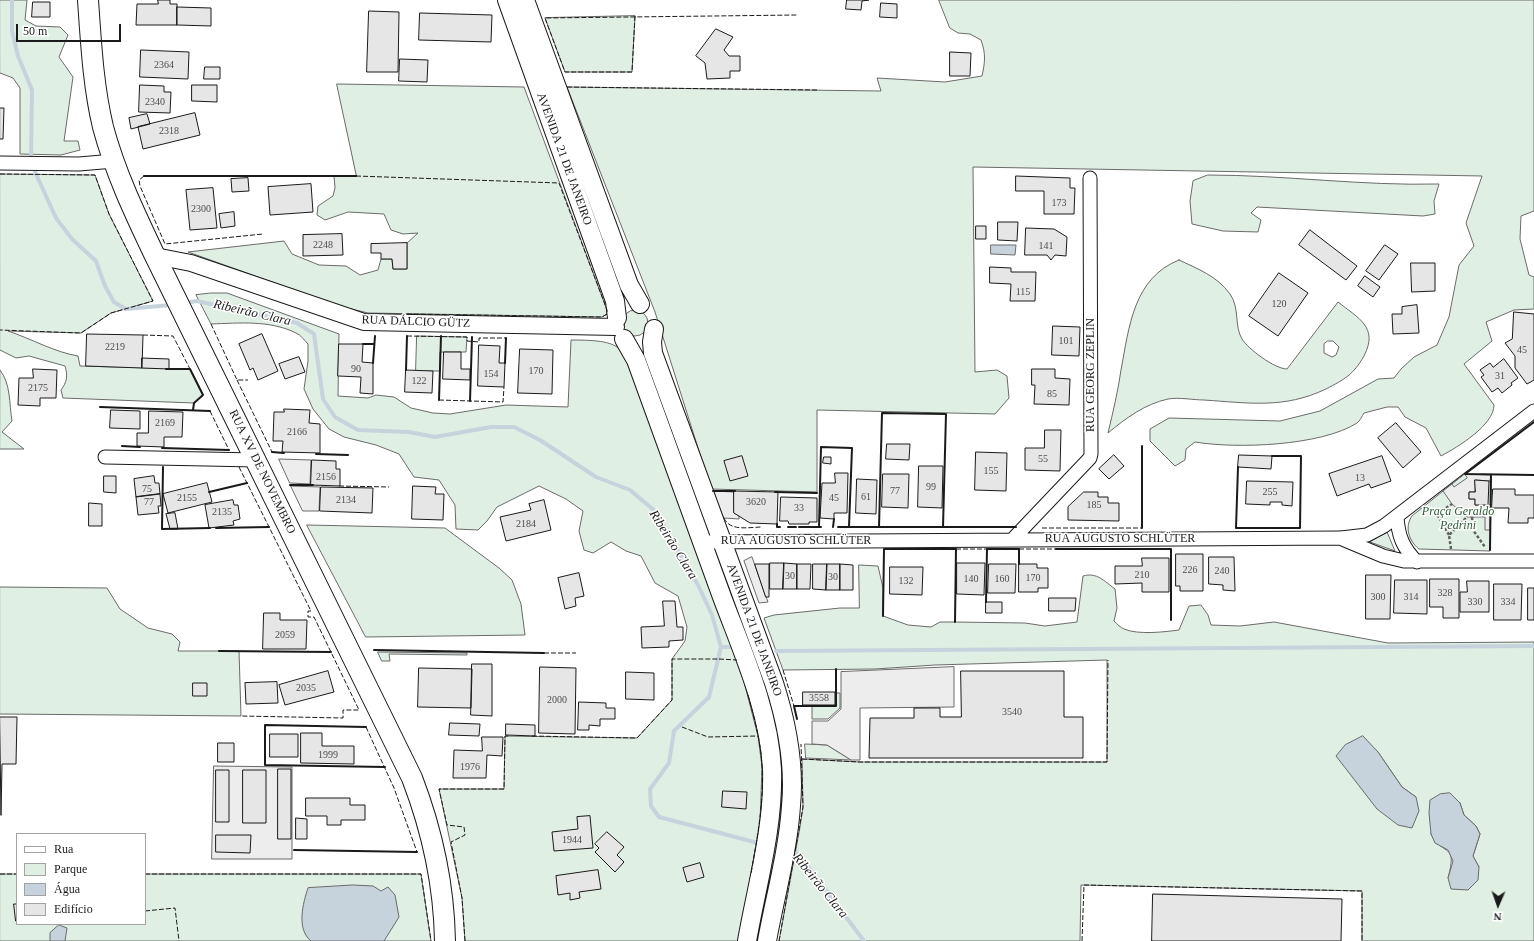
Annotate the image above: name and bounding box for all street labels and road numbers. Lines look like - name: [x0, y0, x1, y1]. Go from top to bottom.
- street label: AVENIDA 21 DE JANEIRO: [533, 91, 595, 227]
- street label: RUA DÁLCIO GÜTZ: [361, 313, 471, 331]
- street label: RUA GEORG ZEPLIN: [1084, 318, 1098, 432]
- street label: RUA XV DE NOVEMBRO: [226, 408, 298, 536]
- street label: RUA AUGUSTO SCHLÜTER: [1045, 532, 1195, 546]
- street label: RUA AUGUSTO SCHLÜTER: [721, 534, 871, 548]
- street label: AVENIDA 21 DE JANEIRO: [723, 562, 785, 698]

